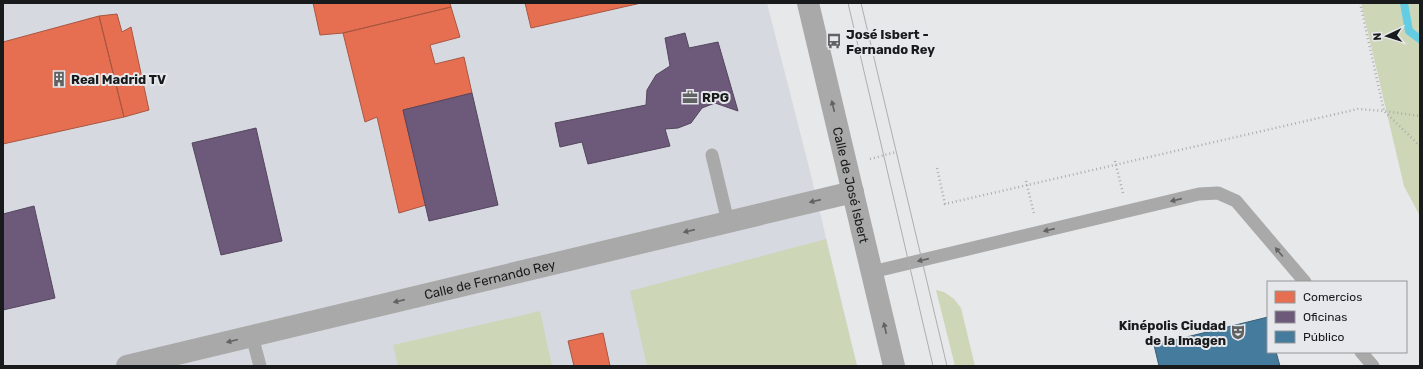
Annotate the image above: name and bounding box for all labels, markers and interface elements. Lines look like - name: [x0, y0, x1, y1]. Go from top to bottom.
- north arrow: [1367, 16, 1407, 56]
- place label: José Isbert - Fernando Rey: [846, 27, 935, 57]
- bus stop icon: José Isbert - Fernando Rey: [825, 32, 843, 50]
- text: N: [1371, 32, 1384, 41]
- building icon: Real Madrid TV: [50, 70, 68, 88]
- place label: Real Madrid TV: [71, 72, 166, 87]
- office icon: RPG: [681, 88, 699, 106]
- place label: RPG: [702, 90, 729, 105]
- one-way arrow: [829, 100, 835, 112]
- street label: Calle de José Isbert: [830, 125, 872, 245]
- one-way arrow: [1170, 197, 1182, 203]
- one-way arrow: [809, 198, 821, 204]
- one-way arrow: [1043, 227, 1056, 233]
- one-way arrow: [682, 229, 695, 235]
- one-way arrow: [1275, 247, 1284, 258]
- street label: Calle de Fernando Rey: [423, 257, 557, 303]
- one-way arrow: [917, 257, 929, 263]
- legend: [1267, 281, 1407, 353]
- text: Comercios: [1303, 290, 1362, 304]
- one-way arrow: [393, 298, 405, 304]
- text: Oficinas: [1303, 310, 1347, 324]
- place label: Kinépolis Ciudad de la Imagen: [1119, 318, 1226, 348]
- one-way arrow: [882, 322, 888, 334]
- theatre icon: Kinépolis Ciudad de la Imagen: [1229, 323, 1247, 341]
- text: Público: [1303, 330, 1345, 344]
- one-way arrow: [225, 338, 238, 344]

